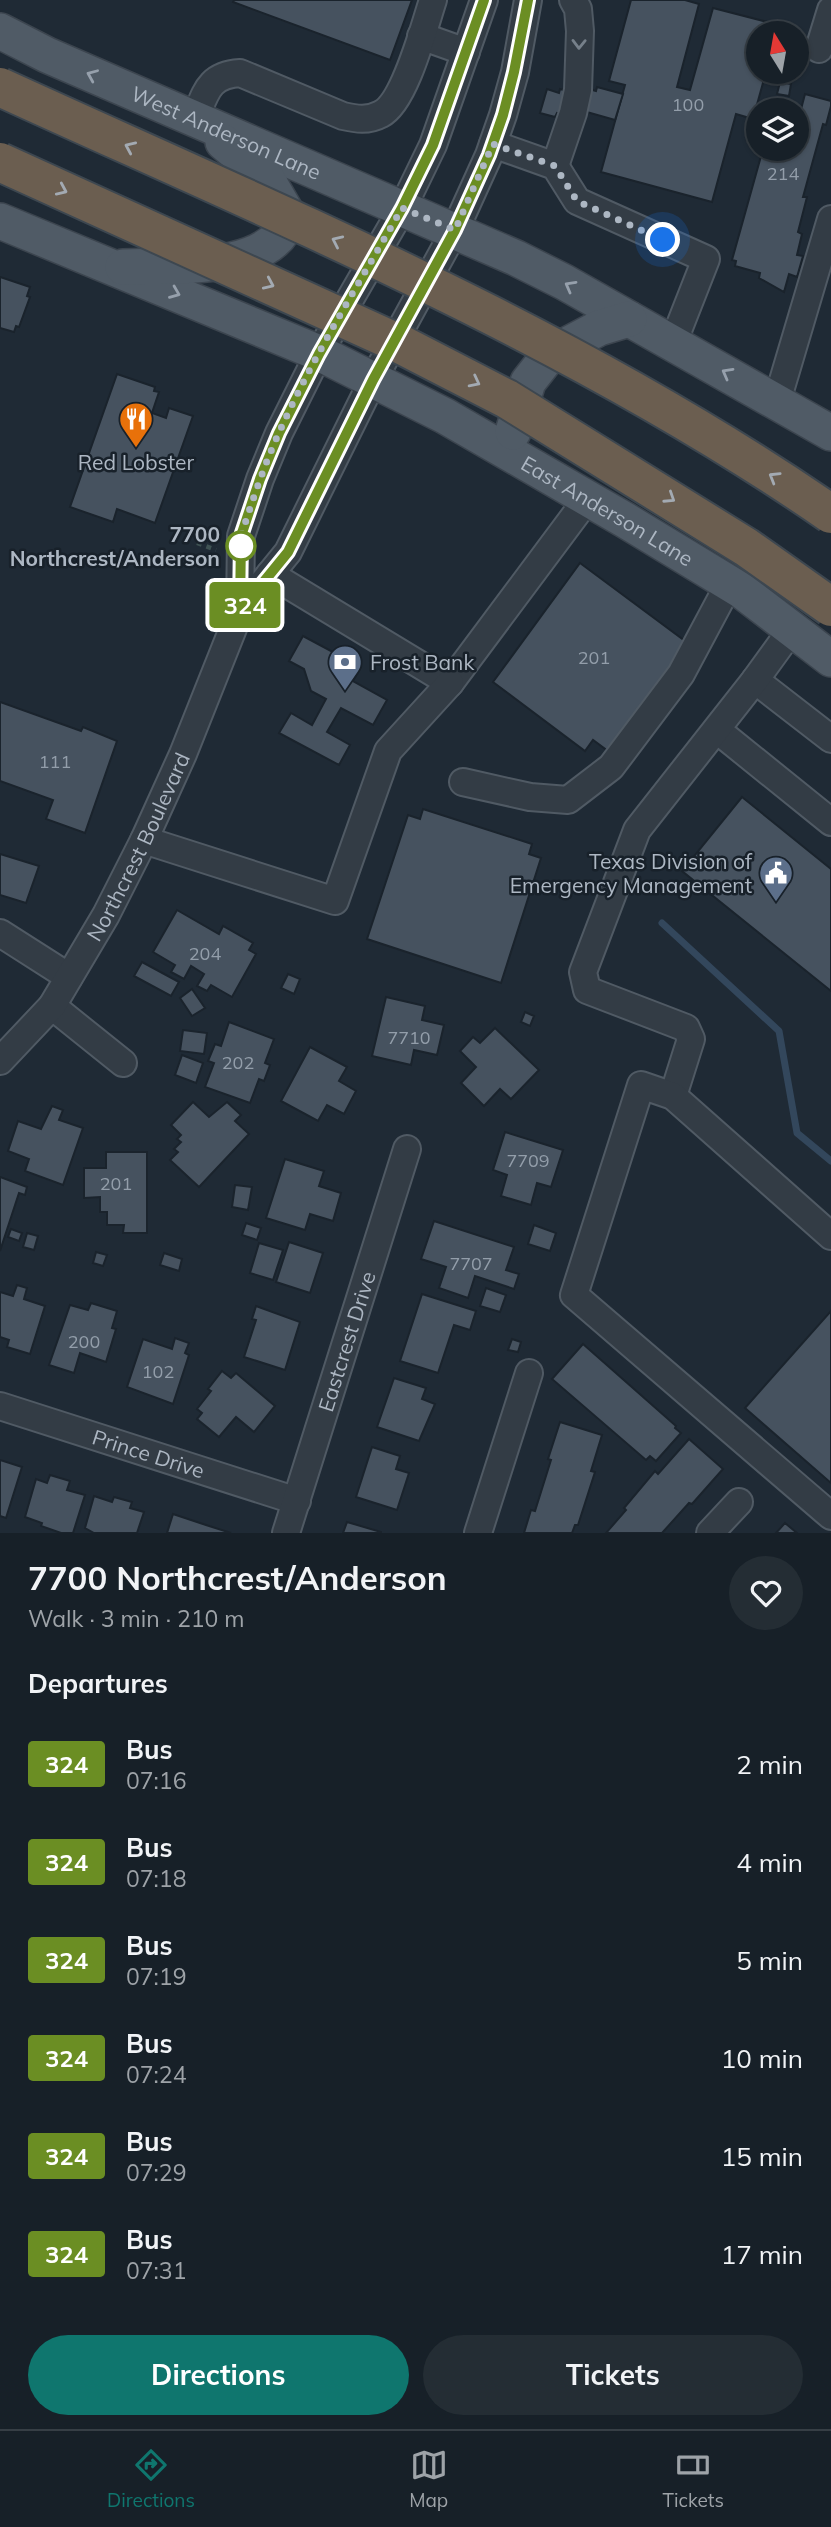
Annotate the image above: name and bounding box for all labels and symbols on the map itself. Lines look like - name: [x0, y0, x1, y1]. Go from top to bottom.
- north arrow: [746, 21, 808, 84]
- one-way arrow: [572, 39, 587, 50]
- one-way arrow: [87, 69, 99, 83]
- street label: West Anderson Lane: [127, 80, 325, 185]
- house number: 100: [672, 93, 704, 116]
- one-way arrow: [125, 141, 137, 155]
- house number: 214: [767, 162, 799, 185]
- one-way arrow: [55, 182, 67, 196]
- your location: [645, 222, 680, 257]
- one-way arrow: [332, 235, 344, 249]
- one-way arrow: [262, 276, 275, 290]
- one-way arrow: [565, 281, 577, 294]
- one-way arrow: [168, 285, 181, 299]
- one-way arrow: [721, 368, 734, 381]
- one-way arrow: [468, 373, 480, 387]
- restaurant icon: Red Lobster: [117, 400, 155, 449]
- place label: Red Lobster: [78, 449, 195, 475]
- street label: East Anderson Lane: [517, 450, 698, 571]
- one-way arrow: [769, 472, 782, 485]
- one-way arrow: [662, 490, 675, 503]
- place label: 7700 Northcrest/Anderson: [10, 521, 220, 571]
- marker: 7700 Northcrest/Anderson: [226, 531, 256, 561]
- line badge: 324: [205, 582, 285, 628]
- bank icon: Frost Bank: [326, 643, 364, 692]
- house number: 201: [578, 646, 610, 669]
- place label: Frost Bank: [370, 649, 474, 675]
- street label: Northcrest Boulevard: [81, 748, 195, 945]
- house number: 111: [39, 750, 71, 773]
- place label: Texas Division of Emergency Management: [510, 848, 753, 898]
- public building icon: Texas Division of Emergency Management: [757, 854, 795, 903]
- house number: 204: [189, 942, 221, 965]
- house number: 7710: [387, 1026, 431, 1049]
- house number: 202: [222, 1051, 254, 1074]
- house number: 7709: [506, 1149, 550, 1172]
- house number: 201: [100, 1172, 132, 1195]
- house number: 7707: [449, 1252, 493, 1275]
- street label: Eastcrest Drive: [312, 1268, 381, 1415]
- house number: 200: [68, 1330, 100, 1353]
- house number: 102: [142, 1360, 174, 1383]
- street label: Prince Drive: [89, 1423, 208, 1484]

